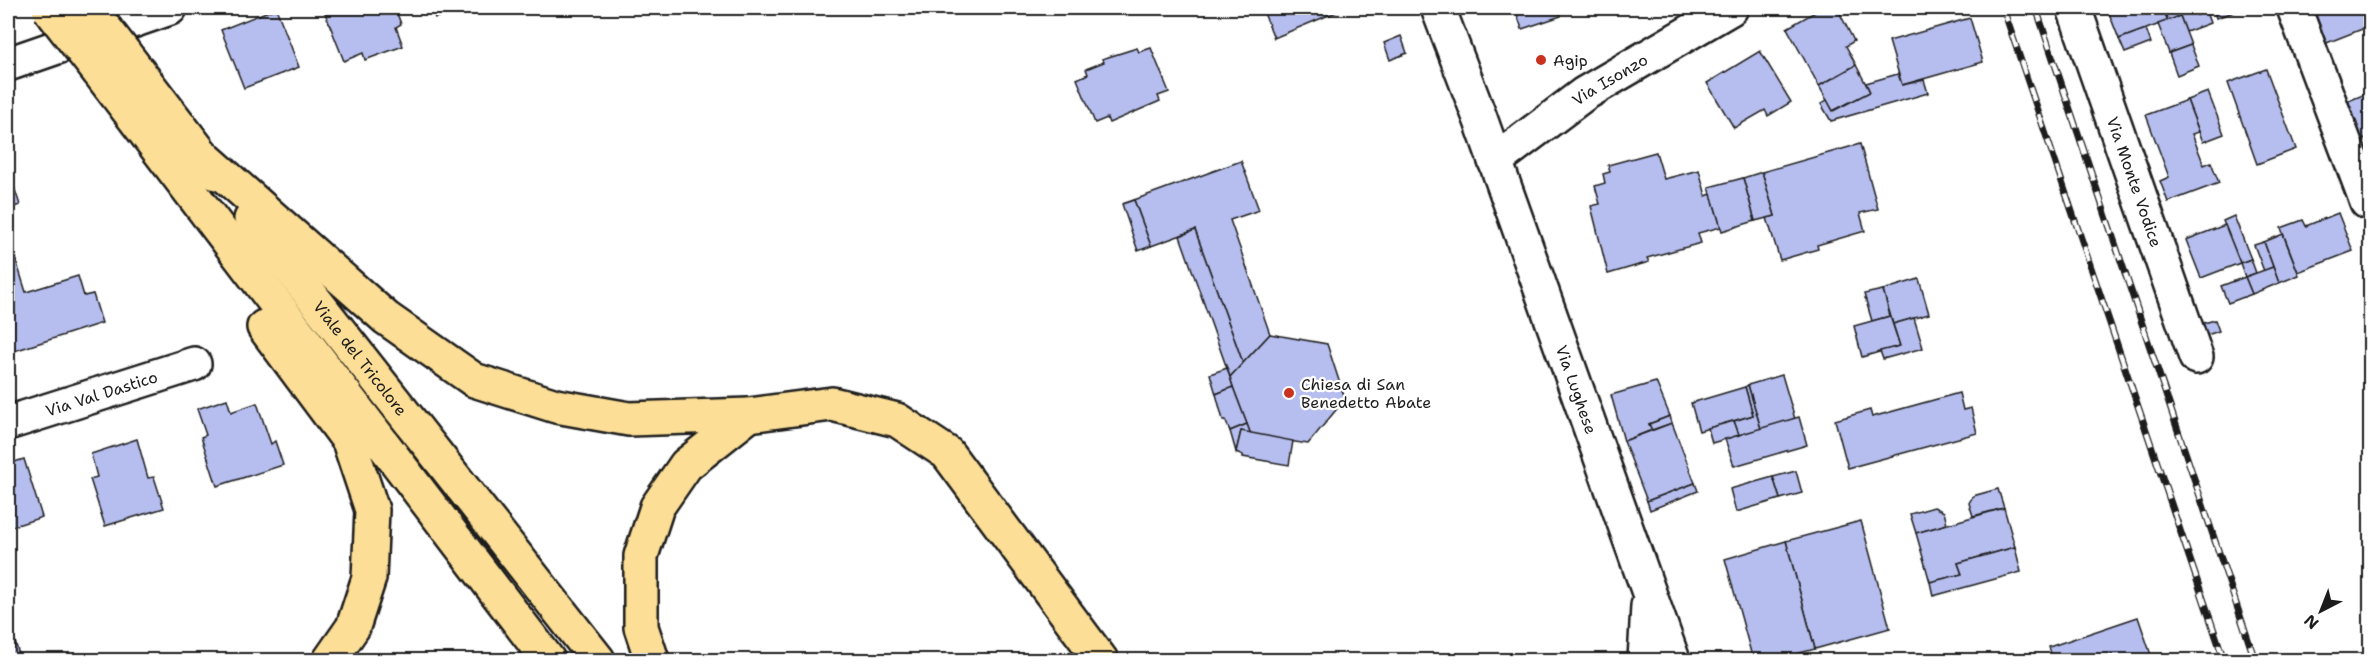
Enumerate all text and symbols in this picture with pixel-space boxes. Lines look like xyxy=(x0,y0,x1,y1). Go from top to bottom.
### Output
street label: Via Isonzo xyxy=(1567,49,1651,110)
place label: Agip xyxy=(1553,50,1588,71)
marker: Agip xyxy=(1534,53,1548,67)
street label: Via Monte Vodice xyxy=(2102,114,2167,250)
street label: Viale del Tricolore xyxy=(309,296,412,420)
street label: Via Lughese xyxy=(1551,342,1602,437)
street label: Via Val Dastico xyxy=(43,366,160,421)
place label: Chiesa di San Benedetto Abate xyxy=(1301,374,1431,413)
marker: Chiesa di San Benedetto Abate xyxy=(1282,386,1296,400)
north arrow xyxy=(2291,581,2351,641)
text: N xyxy=(2300,610,2323,634)

